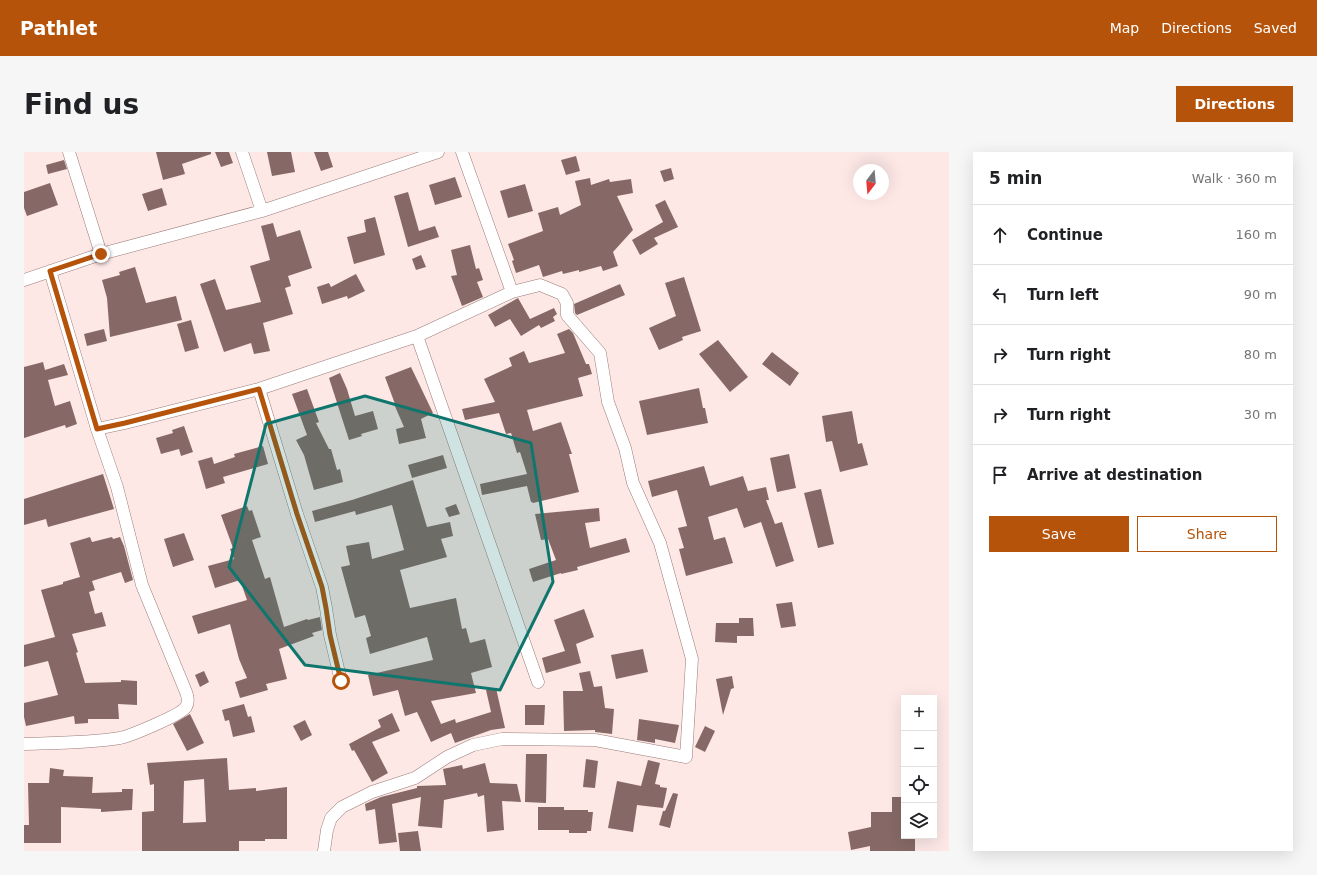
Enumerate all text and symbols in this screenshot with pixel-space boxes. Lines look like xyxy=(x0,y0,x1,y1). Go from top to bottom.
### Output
text: Pathlet xyxy=(20,17,97,39)
text: Map xyxy=(1110,20,1139,36)
text: Directions xyxy=(1161,20,1232,36)
text: Saved xyxy=(1254,20,1297,36)
button: Directions xyxy=(1176,86,1293,122)
text: Find us xyxy=(24,88,139,121)
north arrow xyxy=(853,164,889,200)
text: 5 min xyxy=(989,168,1042,188)
text: Walk · 360 m xyxy=(1192,171,1277,186)
icon: ahead xyxy=(989,224,1011,246)
text: Continue xyxy=(1027,226,1103,244)
text: 160 m xyxy=(1235,227,1277,242)
route end xyxy=(92,245,110,263)
icon: left xyxy=(989,284,1011,306)
text: Turn left xyxy=(1027,286,1099,304)
text: 90 m xyxy=(1244,287,1277,302)
icon: right xyxy=(989,344,1011,366)
text: Turn right xyxy=(1027,346,1111,364)
text: 80 m xyxy=(1244,347,1277,362)
icon: right xyxy=(989,404,1011,426)
text: Turn right xyxy=(1027,406,1111,424)
text: 30 m xyxy=(1244,407,1277,422)
icon: arrive xyxy=(989,464,1011,486)
text: Arrive at destination xyxy=(1027,466,1202,484)
button: Save xyxy=(989,516,1129,552)
button: Share xyxy=(1137,516,1277,552)
route start xyxy=(332,672,350,690)
map controls xyxy=(901,695,937,839)
button: + xyxy=(901,695,937,731)
button: − xyxy=(901,731,937,767)
button: locate xyxy=(901,767,937,803)
button: layers xyxy=(901,803,937,839)

